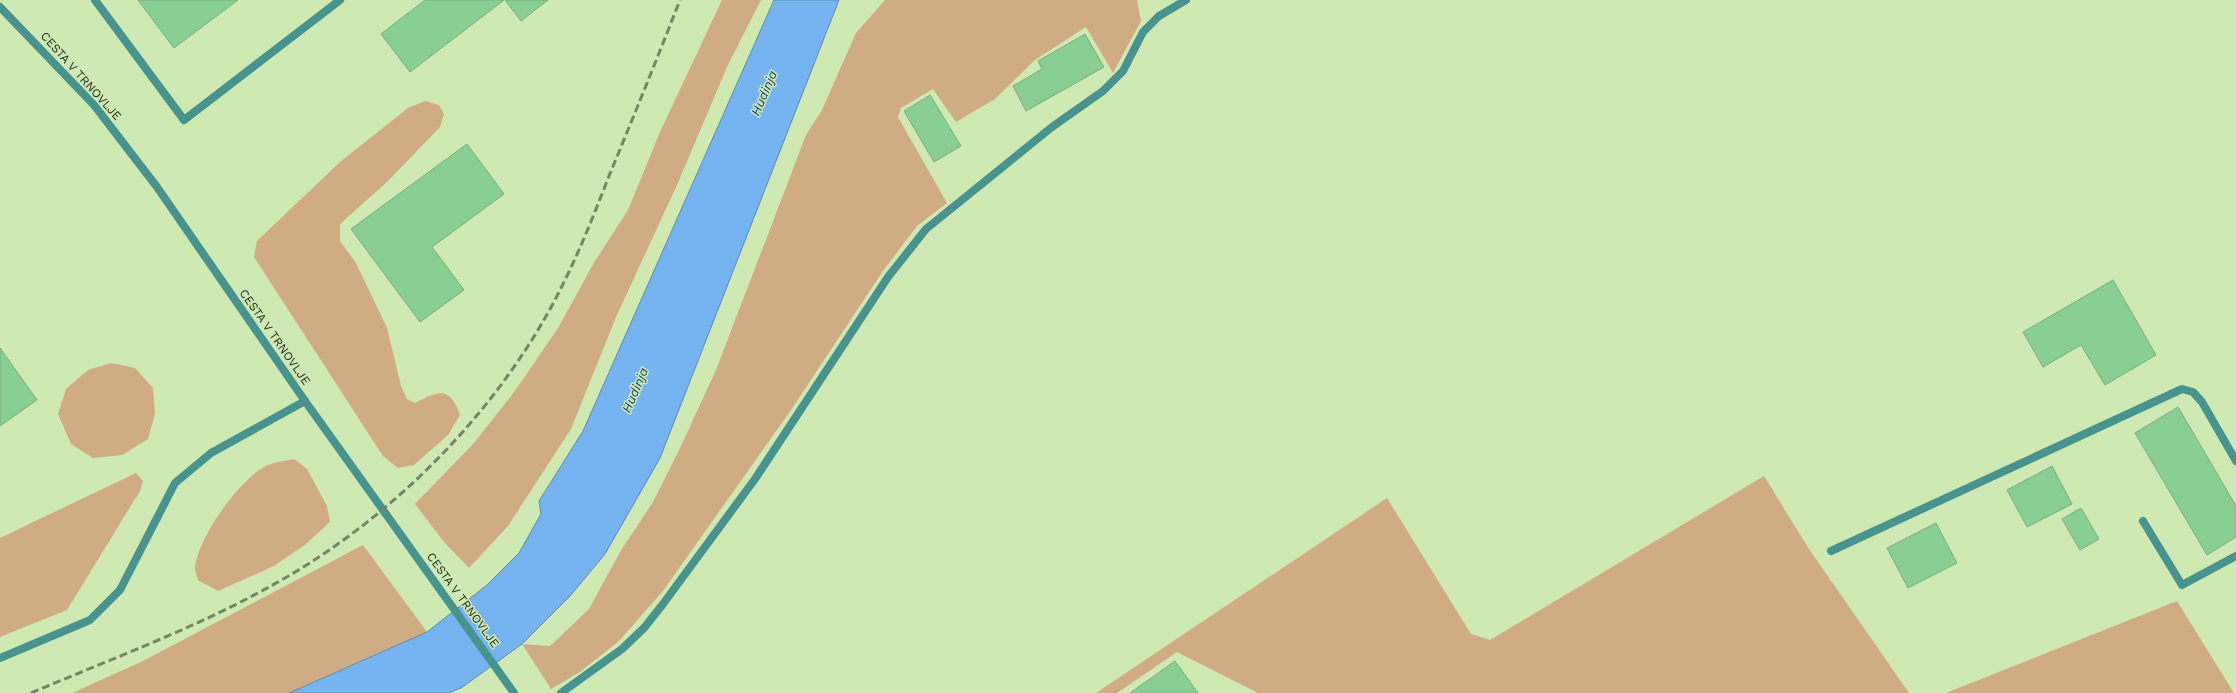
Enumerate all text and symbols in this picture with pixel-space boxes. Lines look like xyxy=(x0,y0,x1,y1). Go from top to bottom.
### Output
street label: CESTA V TRNOVLJE xyxy=(38,29,125,123)
water label: Hudinja xyxy=(748,68,780,118)
street label: CESTA V TRNOVLJE xyxy=(237,286,314,388)
water label: Hudinja xyxy=(619,365,651,415)
street label: CESTA V TRNOVLJE xyxy=(424,550,502,650)

